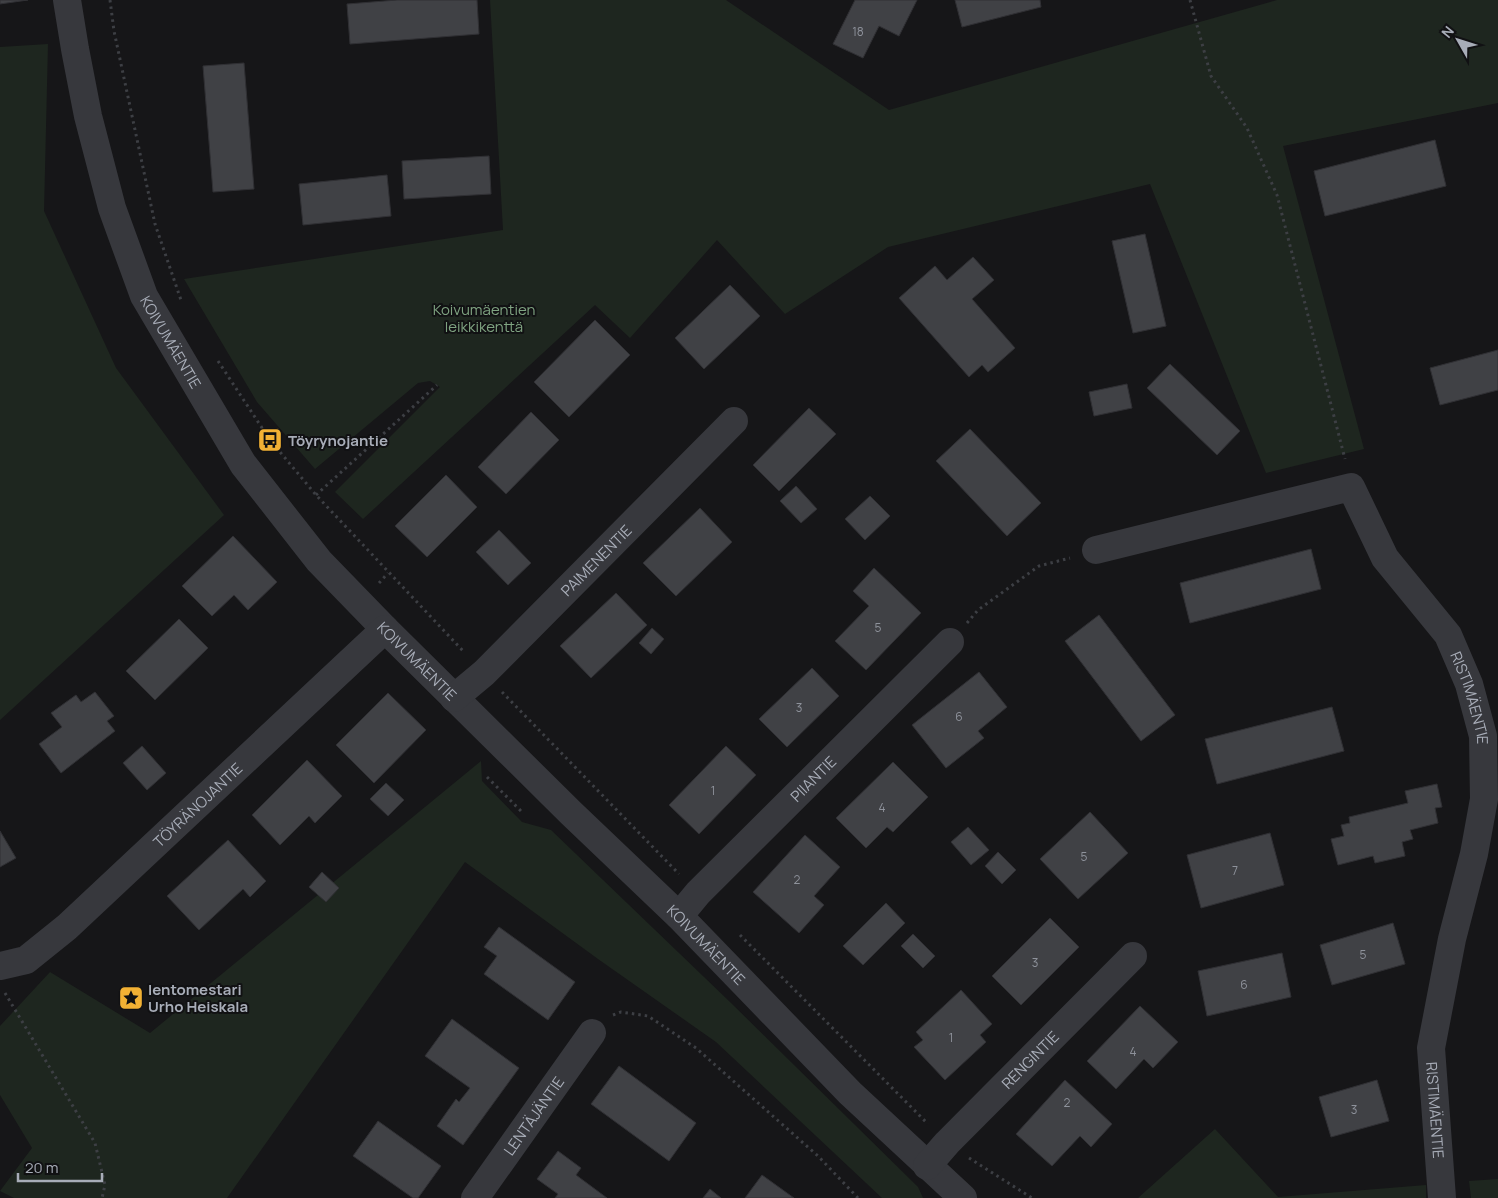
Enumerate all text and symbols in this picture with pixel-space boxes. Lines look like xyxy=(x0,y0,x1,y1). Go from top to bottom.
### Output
north arrow xyxy=(1433,15,1483,65)
text: N xyxy=(1437,22,1458,41)
house number: 18 xyxy=(852,23,864,40)
street label: KOIVUMÄENTIE xyxy=(136,292,207,392)
park label: Koivumäentien leikkikenttä xyxy=(433,299,535,337)
bus stop icon: Töyrynojantie xyxy=(257,427,283,453)
place label: Töyrynojantie xyxy=(288,430,388,451)
street label: PAIMENENTIE xyxy=(556,520,636,600)
street label: KOIVUMÄENTIE xyxy=(373,617,462,705)
house number: 5 xyxy=(875,619,882,636)
street label: RISTIMÄENTIE xyxy=(1446,648,1494,744)
house number: 3 xyxy=(796,699,802,716)
house number: 6 xyxy=(955,708,963,725)
street label: PIIANTIE xyxy=(785,751,840,806)
street label: TÖYRÄNOJANTIE xyxy=(148,758,247,852)
house number: 1 xyxy=(711,782,715,799)
house number: 4 xyxy=(878,799,886,816)
house number: 5 xyxy=(1081,848,1088,865)
house number: 7 xyxy=(1232,862,1238,879)
house number: 2 xyxy=(794,871,801,888)
street label: KOIVUMÄENTIE xyxy=(663,900,750,989)
house number: 5 xyxy=(1360,946,1367,963)
house number: 3 xyxy=(1032,954,1038,971)
house number: 6 xyxy=(1240,976,1248,993)
place label: lentomestari Urho Heiskala xyxy=(148,979,248,1017)
place icon: lentomestari Urho Heiskala xyxy=(118,985,144,1011)
street label: RENGINTIE xyxy=(996,1026,1063,1093)
house number: 1 xyxy=(949,1029,953,1046)
house number: 4 xyxy=(1129,1043,1137,1060)
street label: RISTIMÄENTIE xyxy=(1422,1061,1450,1159)
street label: LENTÄJÄNTIE xyxy=(498,1072,569,1159)
house number: 2 xyxy=(1064,1094,1071,1111)
house number: 3 xyxy=(1351,1101,1357,1118)
scale bar xyxy=(18,1150,101,1182)
text: 20 m xyxy=(25,1157,58,1178)

